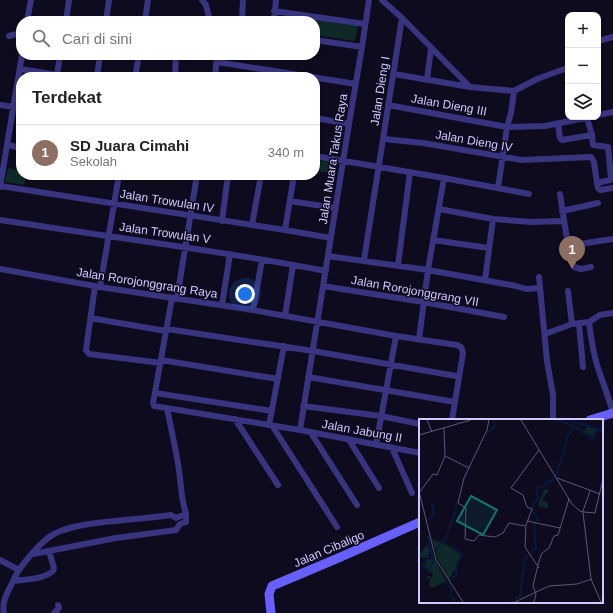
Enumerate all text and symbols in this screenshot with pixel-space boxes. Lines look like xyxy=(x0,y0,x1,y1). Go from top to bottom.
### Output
map controls xyxy=(565,12,601,120)
button: + xyxy=(565,12,601,48)
search box xyxy=(16,16,320,60)
icon: search xyxy=(30,27,52,49)
text: Cari di sini xyxy=(62,30,132,47)
button: − xyxy=(565,48,601,84)
street label: Jalan Dieng I xyxy=(368,55,392,127)
button: layers xyxy=(565,84,601,120)
text: Terdekat xyxy=(32,88,102,107)
street label: Jalan Dieng III xyxy=(410,91,488,119)
street label: Jalan Muara Takus Raya xyxy=(316,92,350,225)
street label: Jalan Dieng IV xyxy=(434,127,514,155)
text: SD Juara Cimahi xyxy=(70,137,189,154)
text: 1 xyxy=(41,145,49,160)
text: 340 m xyxy=(268,145,304,160)
text: Sekolah xyxy=(70,154,117,169)
street label: Jalan Trowulan IV xyxy=(119,187,215,215)
street label: Jalan Trowulan V xyxy=(118,220,212,246)
pin: 1 xyxy=(559,236,585,269)
street label: Jalan Rorojonggrang Raya xyxy=(75,265,219,301)
street label: Jalan Rorojonggrang VII xyxy=(350,273,480,309)
your location xyxy=(235,284,255,304)
street label: Jalan Jabung II xyxy=(321,417,403,445)
inset map xyxy=(419,419,603,603)
street label: Jalan Cibaligo xyxy=(292,528,367,570)

